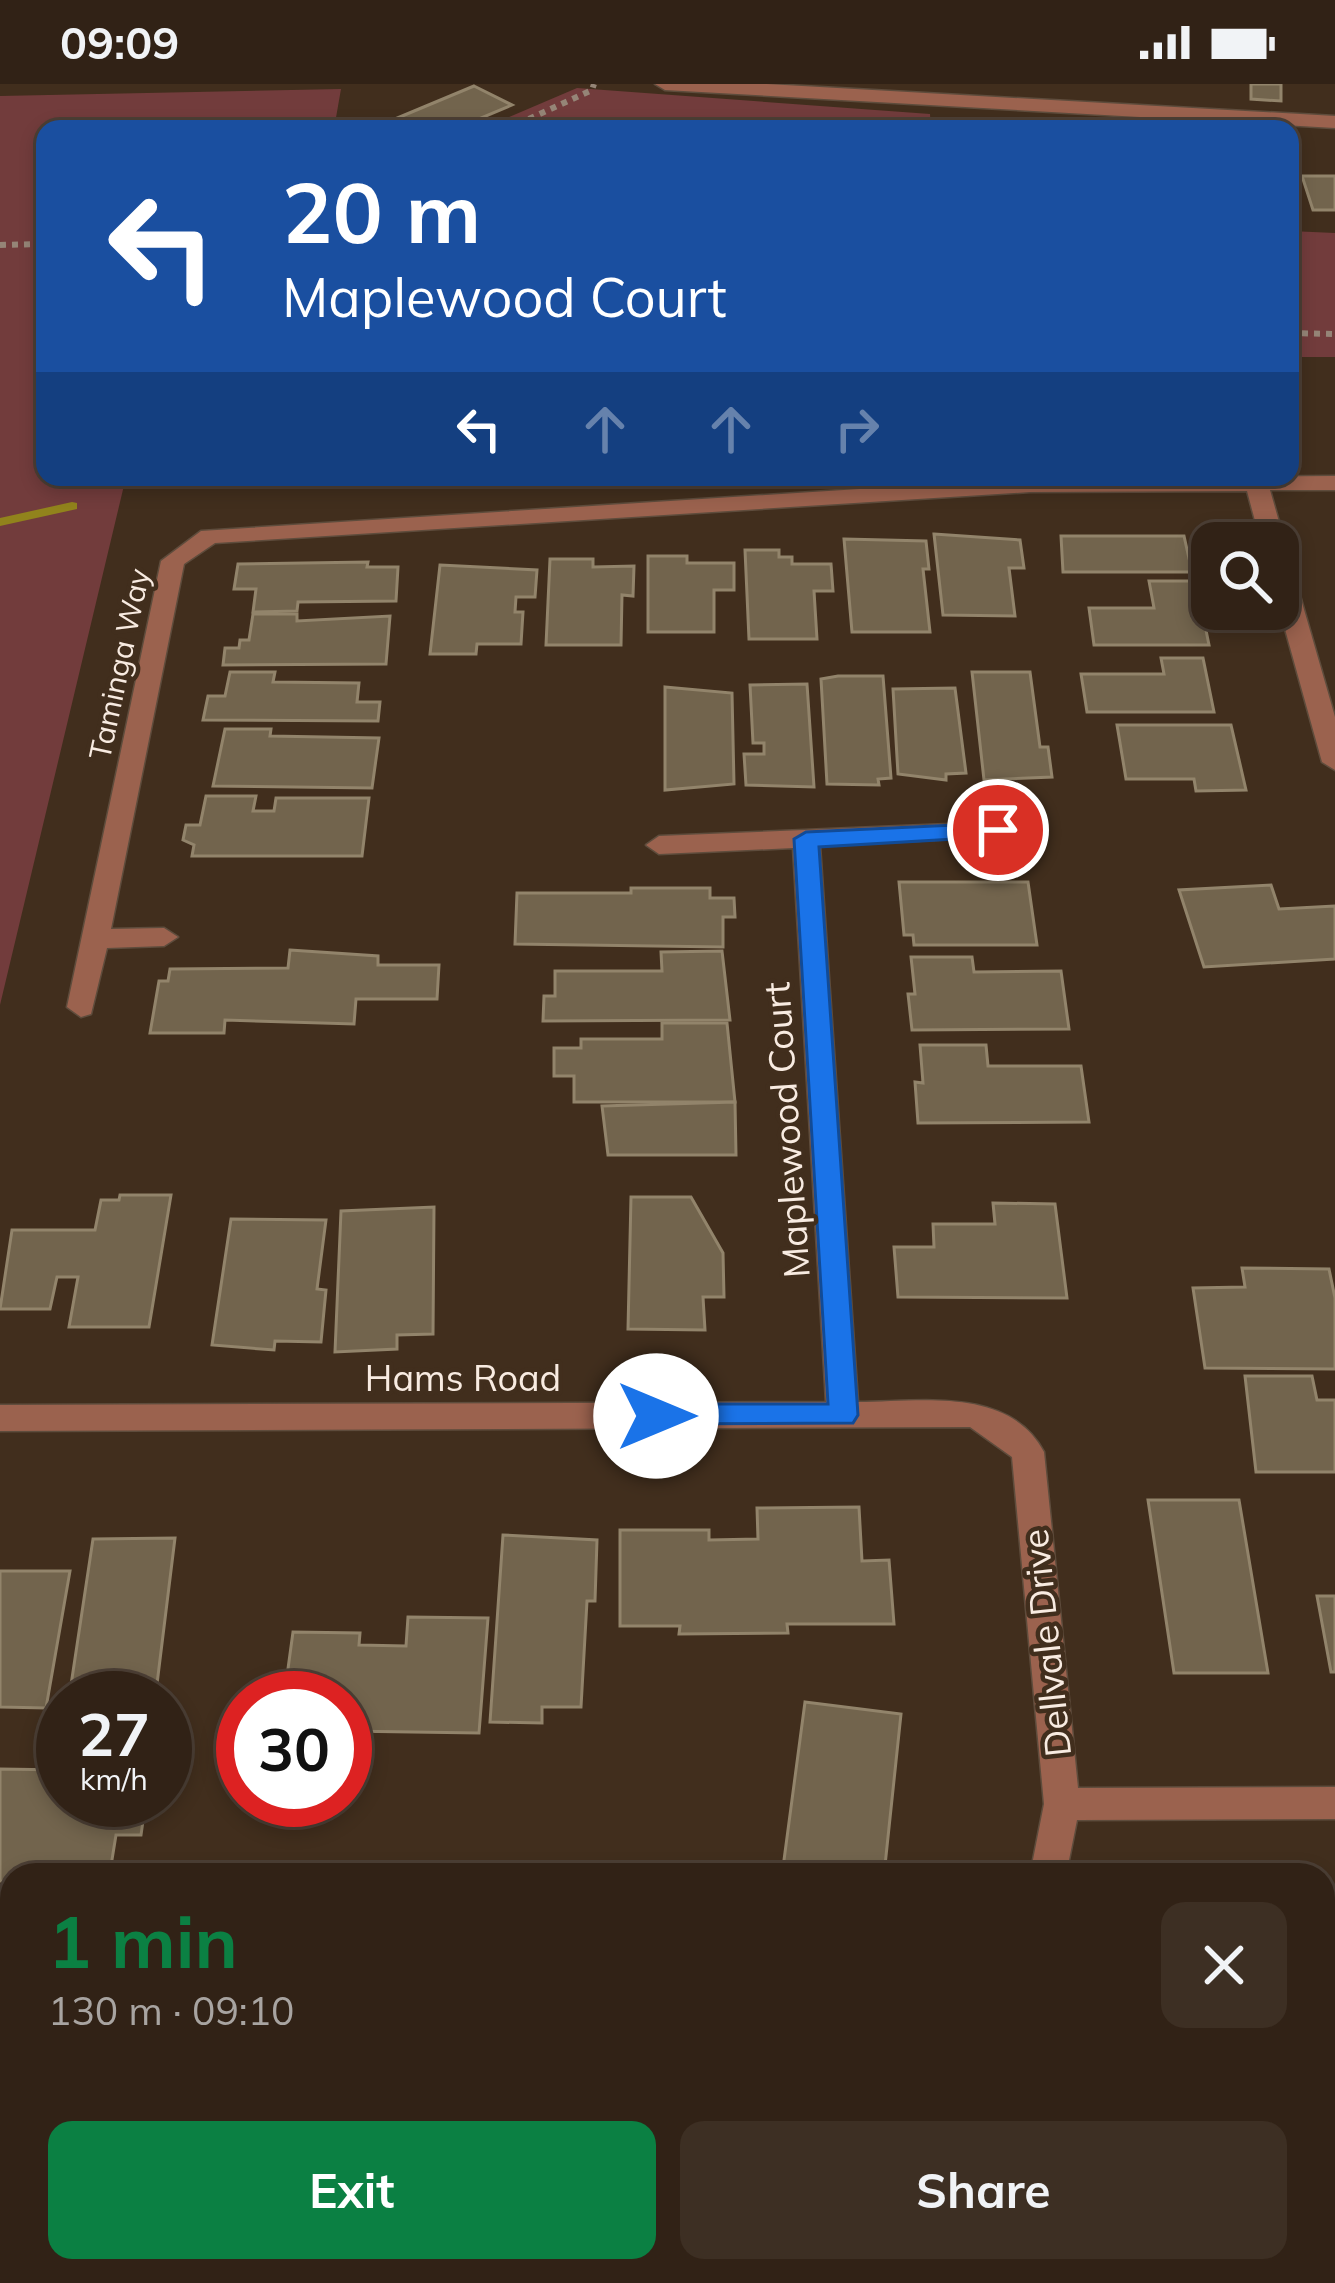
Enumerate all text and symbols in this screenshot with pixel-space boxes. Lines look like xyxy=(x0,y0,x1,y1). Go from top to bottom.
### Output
text: 09:09 xyxy=(60,14,179,70)
text: 20 m xyxy=(282,159,481,264)
icon: left xyxy=(84,168,240,324)
text: Maplewood Court xyxy=(282,263,727,331)
icon: left xyxy=(446,396,512,462)
icon: ahead xyxy=(572,396,638,462)
icon: ahead xyxy=(698,396,764,462)
icon: right xyxy=(824,396,890,462)
map controls xyxy=(1191,522,1299,630)
button: search xyxy=(1191,522,1299,630)
street label: Taminga Way xyxy=(80,565,158,763)
pin xyxy=(947,779,1049,881)
icon: arrive xyxy=(965,797,1031,863)
street label: Maplewood Court xyxy=(753,981,819,1279)
position arrow xyxy=(593,1353,719,1479)
street label: Hams Road xyxy=(365,1355,561,1400)
street label: Dellvale Drive xyxy=(1012,1527,1080,1759)
speed limit sign: 30 xyxy=(216,1671,372,1827)
text: 27 xyxy=(78,1696,150,1771)
text: km/h xyxy=(80,1760,148,1798)
text: 1 min xyxy=(48,1896,238,1986)
button: close xyxy=(1161,1902,1287,2028)
text: 130 m · 09:10 xyxy=(48,1986,294,2035)
button: Exit xyxy=(48,2121,656,2259)
button: Share xyxy=(680,2121,1287,2259)

